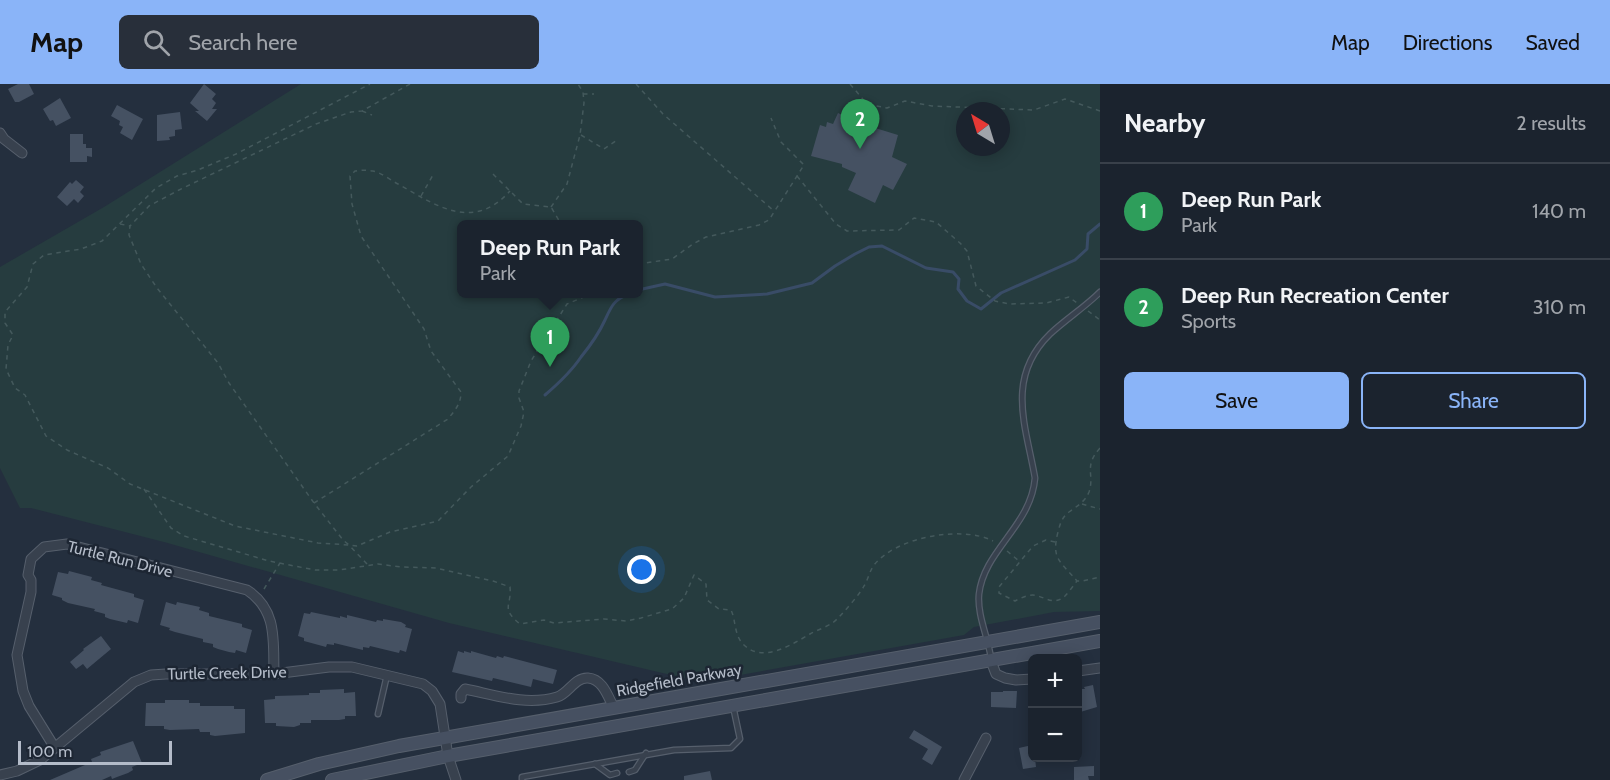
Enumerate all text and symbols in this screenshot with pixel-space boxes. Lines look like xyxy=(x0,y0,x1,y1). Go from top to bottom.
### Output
search box xyxy=(119,15,539,69)
text: Map xyxy=(30,25,83,59)
icon: search xyxy=(140,26,173,59)
text: Search here xyxy=(188,29,297,56)
text: Map xyxy=(1331,30,1370,55)
text: Directions xyxy=(1403,30,1492,55)
text: Saved xyxy=(1525,30,1580,55)
pin: 2 xyxy=(840,100,880,149)
north arrow xyxy=(956,102,1010,156)
text: Nearby xyxy=(1124,107,1205,139)
text: 2 results xyxy=(1516,111,1586,135)
text: Deep Run Park xyxy=(1181,186,1321,213)
text: 1 xyxy=(1140,199,1147,223)
text: 140 m xyxy=(1532,199,1586,223)
text: Park xyxy=(1181,213,1217,237)
popup xyxy=(457,220,643,298)
text: Deep Run Park xyxy=(480,234,620,261)
text: Park xyxy=(480,261,516,285)
text: Deep Run Recreation Center xyxy=(1181,282,1449,309)
text: 2 xyxy=(1138,295,1149,319)
text: 310 m xyxy=(1533,295,1586,319)
text: Sports xyxy=(1181,309,1236,333)
pin: 1 xyxy=(530,318,570,367)
button: Save xyxy=(1124,372,1349,429)
button: Share xyxy=(1361,372,1586,429)
street label: Turtle Run Drive xyxy=(65,537,175,581)
your location xyxy=(627,555,656,584)
map controls xyxy=(1028,654,1082,762)
button: + xyxy=(1028,654,1082,708)
street label: Ridgefield Parkway xyxy=(615,660,743,700)
street label: Turtle Creek Drive xyxy=(167,662,287,684)
button: − xyxy=(1028,708,1082,762)
scale bar xyxy=(18,738,172,766)
text: 100 m xyxy=(27,742,72,761)

